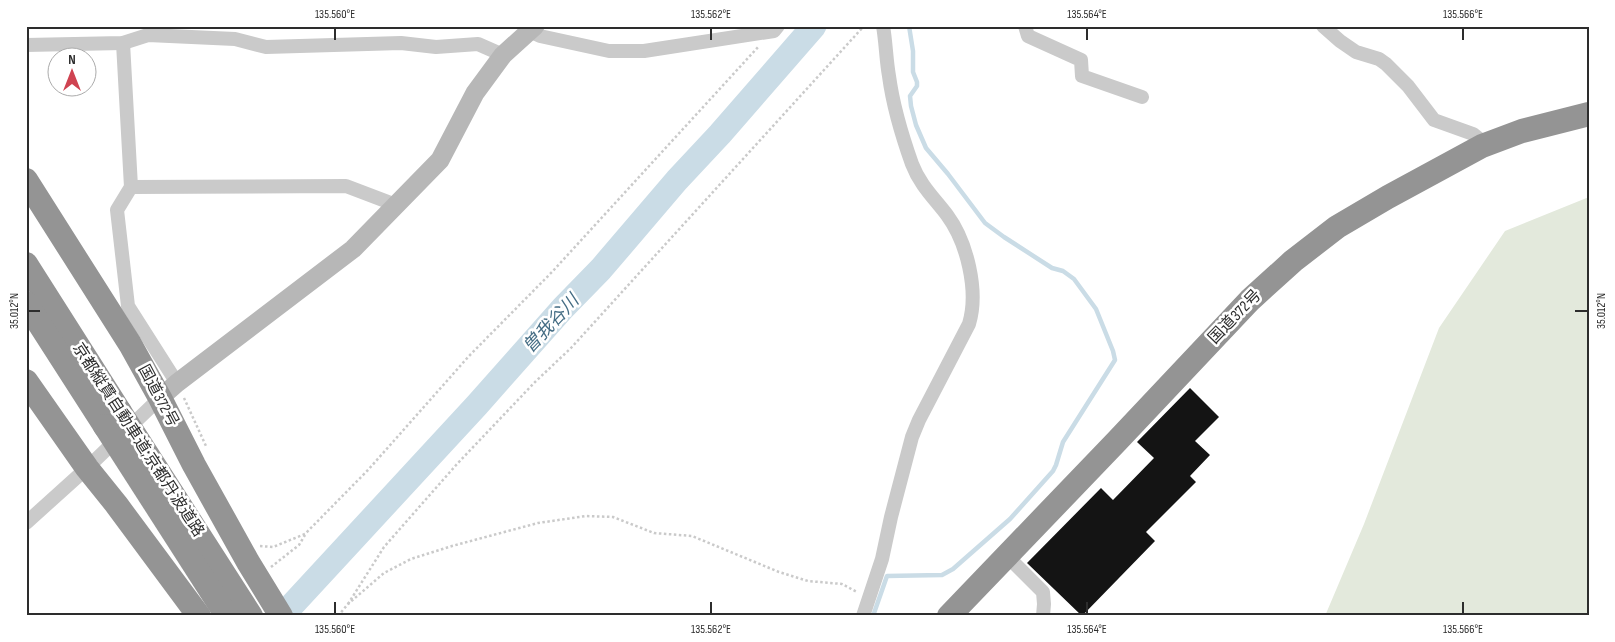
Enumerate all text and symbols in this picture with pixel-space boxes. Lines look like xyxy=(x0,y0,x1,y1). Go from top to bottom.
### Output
text: 135.560°E xyxy=(315,7,355,22)
text: 135.562°E xyxy=(691,7,731,22)
text: 135.564°E xyxy=(1067,7,1107,22)
text: 135.566°E xyxy=(1443,7,1483,22)
north arrow xyxy=(48,48,98,98)
text: N xyxy=(68,51,76,68)
street label: 国道372号 xyxy=(1205,286,1265,348)
water label: 曽我谷川 xyxy=(519,289,585,357)
text: 35.012°N xyxy=(7,293,22,329)
text: 35.012°N xyxy=(1594,293,1609,329)
street label: 京都縦貫自動車道;京都丹波道路 xyxy=(68,340,208,540)
street label: 国道372号 xyxy=(134,362,182,430)
text: 135.560°E xyxy=(315,622,355,637)
text: 135.562°E xyxy=(691,622,731,637)
text: 135.564°E xyxy=(1067,622,1107,637)
text: 135.566°E xyxy=(1443,622,1483,637)

